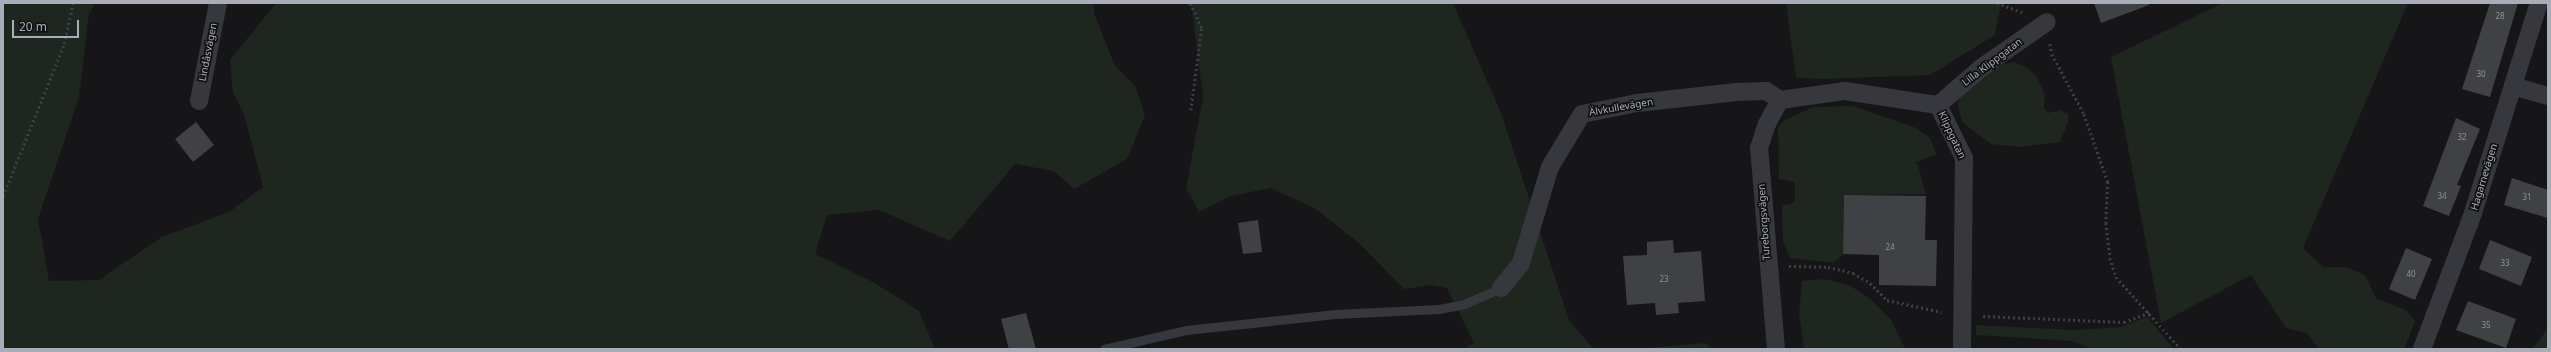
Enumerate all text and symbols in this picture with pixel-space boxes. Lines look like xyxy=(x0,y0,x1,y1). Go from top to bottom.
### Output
house number: 28 xyxy=(2495,11,2505,21)
scale bar xyxy=(14,12,81,38)
text: 20 m xyxy=(19,18,47,35)
street label: Lindåsvägen xyxy=(196,22,220,82)
street label: Lilla Klippgatan xyxy=(1960,36,2024,88)
house number: 30 xyxy=(2476,69,2486,79)
street label: Älvkullevägen xyxy=(1588,95,1654,119)
street label: Klippgatan xyxy=(1936,109,1968,161)
house number: 32 xyxy=(2457,132,2467,142)
street label: Hagarnevägen xyxy=(2468,142,2500,212)
street label: Tureborgsvägen xyxy=(1755,183,1773,261)
house number: 34 xyxy=(2437,191,2447,201)
house number: 31 xyxy=(2522,192,2532,202)
house number: 24 xyxy=(1885,242,1895,252)
house number: 33 xyxy=(2500,258,2510,268)
house number: 40 xyxy=(2406,269,2416,279)
house number: 23 xyxy=(1659,274,1669,284)
house number: 35 xyxy=(2481,320,2491,330)

